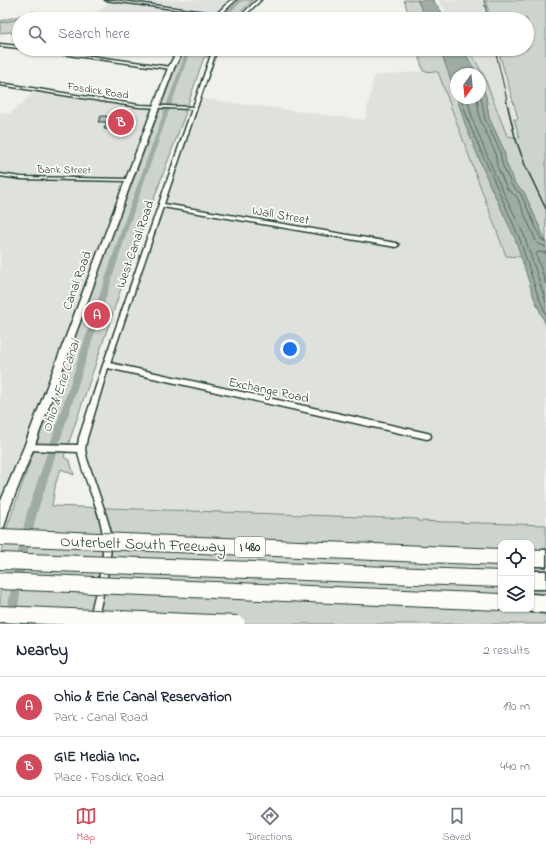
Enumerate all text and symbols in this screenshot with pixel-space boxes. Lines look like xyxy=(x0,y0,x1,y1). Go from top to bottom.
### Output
search box xyxy=(12,12,534,56)
icon: search xyxy=(26,23,48,45)
text: Search here xyxy=(58,23,130,45)
north arrow xyxy=(450,68,486,104)
street label: Fosdick Road xyxy=(65,78,130,104)
pin: B xyxy=(108,107,134,137)
street label: Bank Street xyxy=(36,162,91,178)
street label: West Canal Road xyxy=(112,198,160,291)
street label: Wall Street xyxy=(251,201,311,230)
street label: Canal Road xyxy=(58,248,97,313)
pin: A xyxy=(84,300,110,330)
water label: Ohio & Erie Canal xyxy=(37,336,87,435)
your location xyxy=(280,339,300,359)
street label: Exchange Road xyxy=(226,373,311,409)
street label: Outerbelt South Freeway xyxy=(60,530,226,560)
road number: I 480 xyxy=(235,537,265,557)
map controls xyxy=(498,540,534,612)
button: locate xyxy=(498,540,534,576)
button: layers xyxy=(498,576,534,612)
text: Nearby xyxy=(16,638,68,663)
text: 2 results xyxy=(483,641,530,660)
text: Ohio & Erie Canal Reservation xyxy=(54,686,232,708)
text: A xyxy=(25,697,33,716)
text: 190 m xyxy=(503,697,530,716)
text: Park · Canal Road xyxy=(54,708,148,727)
text: GIE Media Inc. xyxy=(54,746,139,768)
text: B xyxy=(25,757,33,776)
text: 440 m xyxy=(500,757,530,776)
text: Place · Fosdick Road xyxy=(54,768,164,787)
tab: Map xyxy=(75,805,97,845)
tab: Directions xyxy=(247,805,292,845)
tab: Saved xyxy=(442,805,471,845)

